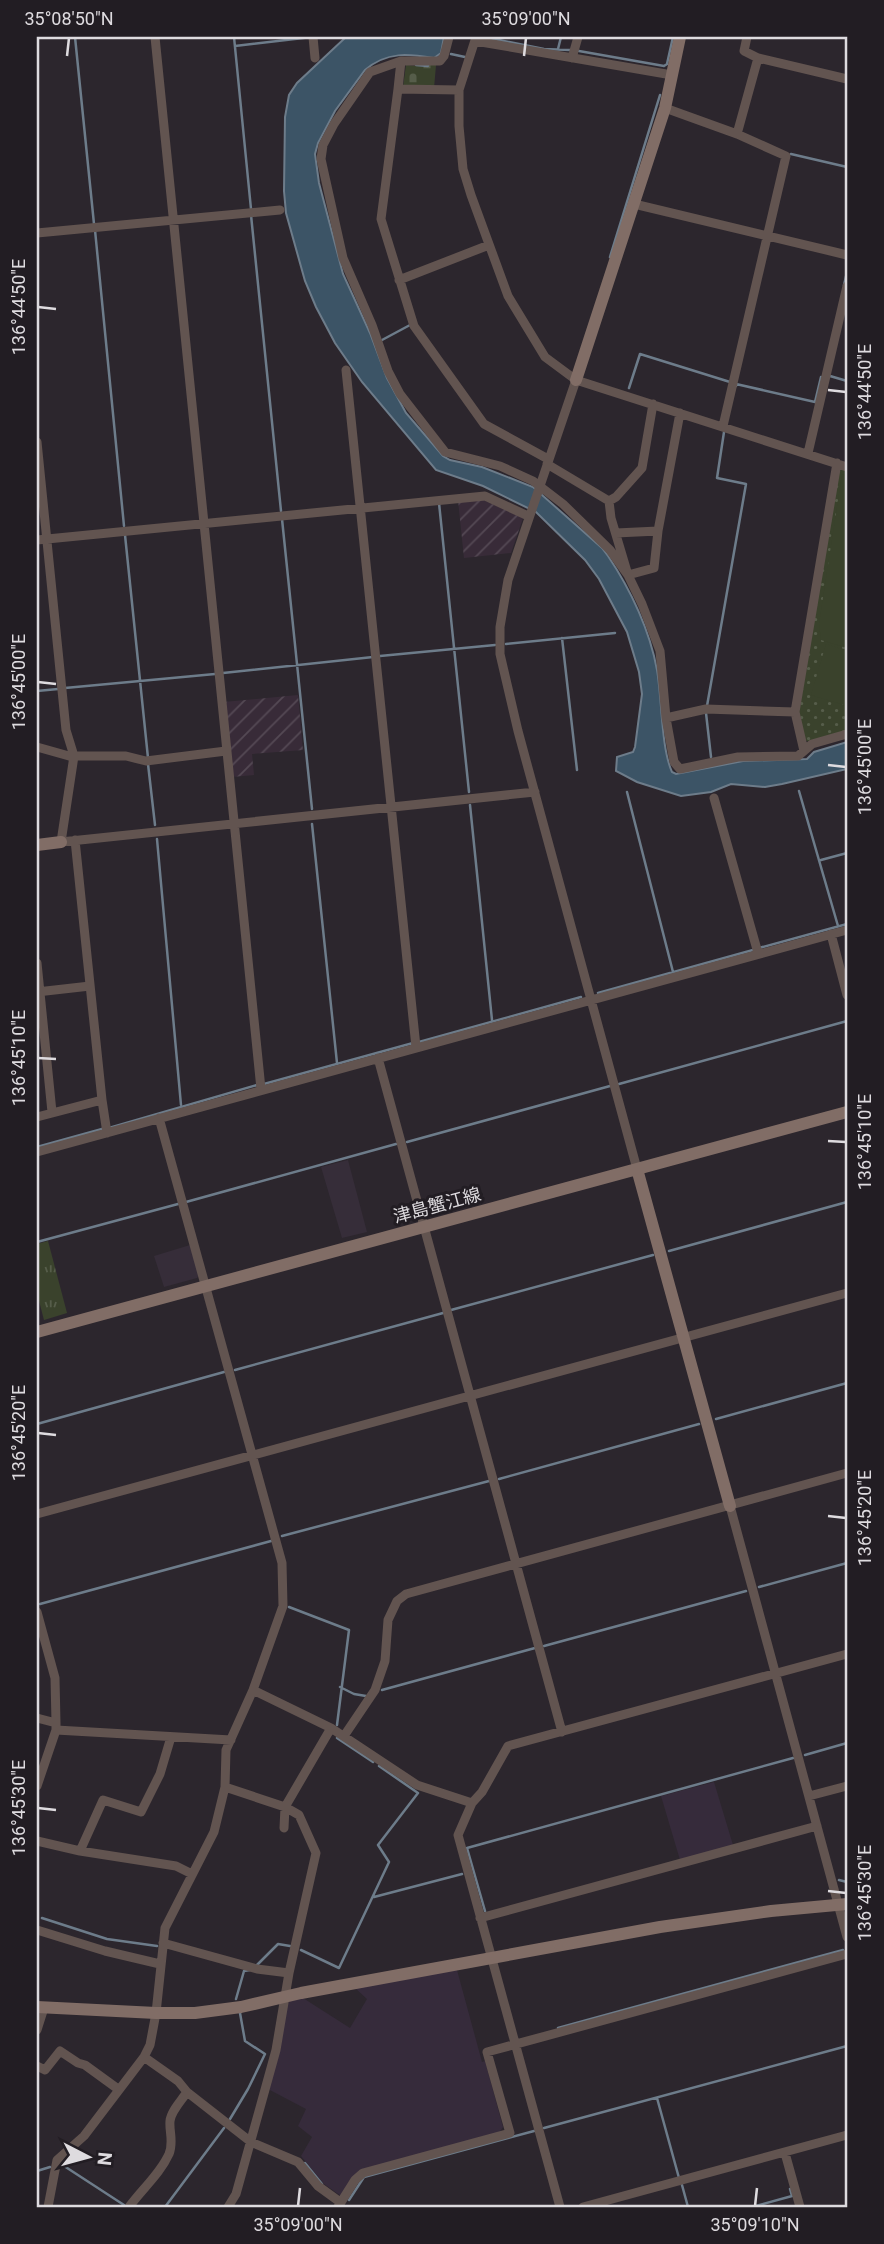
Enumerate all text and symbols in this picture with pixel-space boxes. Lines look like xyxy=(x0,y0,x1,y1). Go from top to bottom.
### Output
text: 35°08'50"N xyxy=(24,8,114,29)
text: 35°09'00"N xyxy=(481,8,571,29)
text: 136°44'50"E xyxy=(8,259,29,355)
text: 136°44'50"E xyxy=(854,344,875,440)
text: 136°45'00"E xyxy=(8,634,29,730)
text: 136°45'00"E xyxy=(854,719,875,815)
text: 136°45'10"E xyxy=(8,1010,29,1106)
text: 136°45'10"E xyxy=(854,1094,875,1190)
street label: 津島蟹江線 xyxy=(391,1183,483,1227)
text: 136°45'20"E xyxy=(8,1385,29,1481)
text: 136°45'20"E xyxy=(854,1470,875,1566)
text: 136°45'30"E xyxy=(8,1760,29,1856)
text: 136°45'30"E xyxy=(854,1845,875,1941)
north arrow xyxy=(52,2122,122,2192)
text: N xyxy=(92,2151,117,2167)
text: 35°09'00"N xyxy=(253,2214,343,2235)
text: 35°09'10"N xyxy=(710,2214,800,2235)

